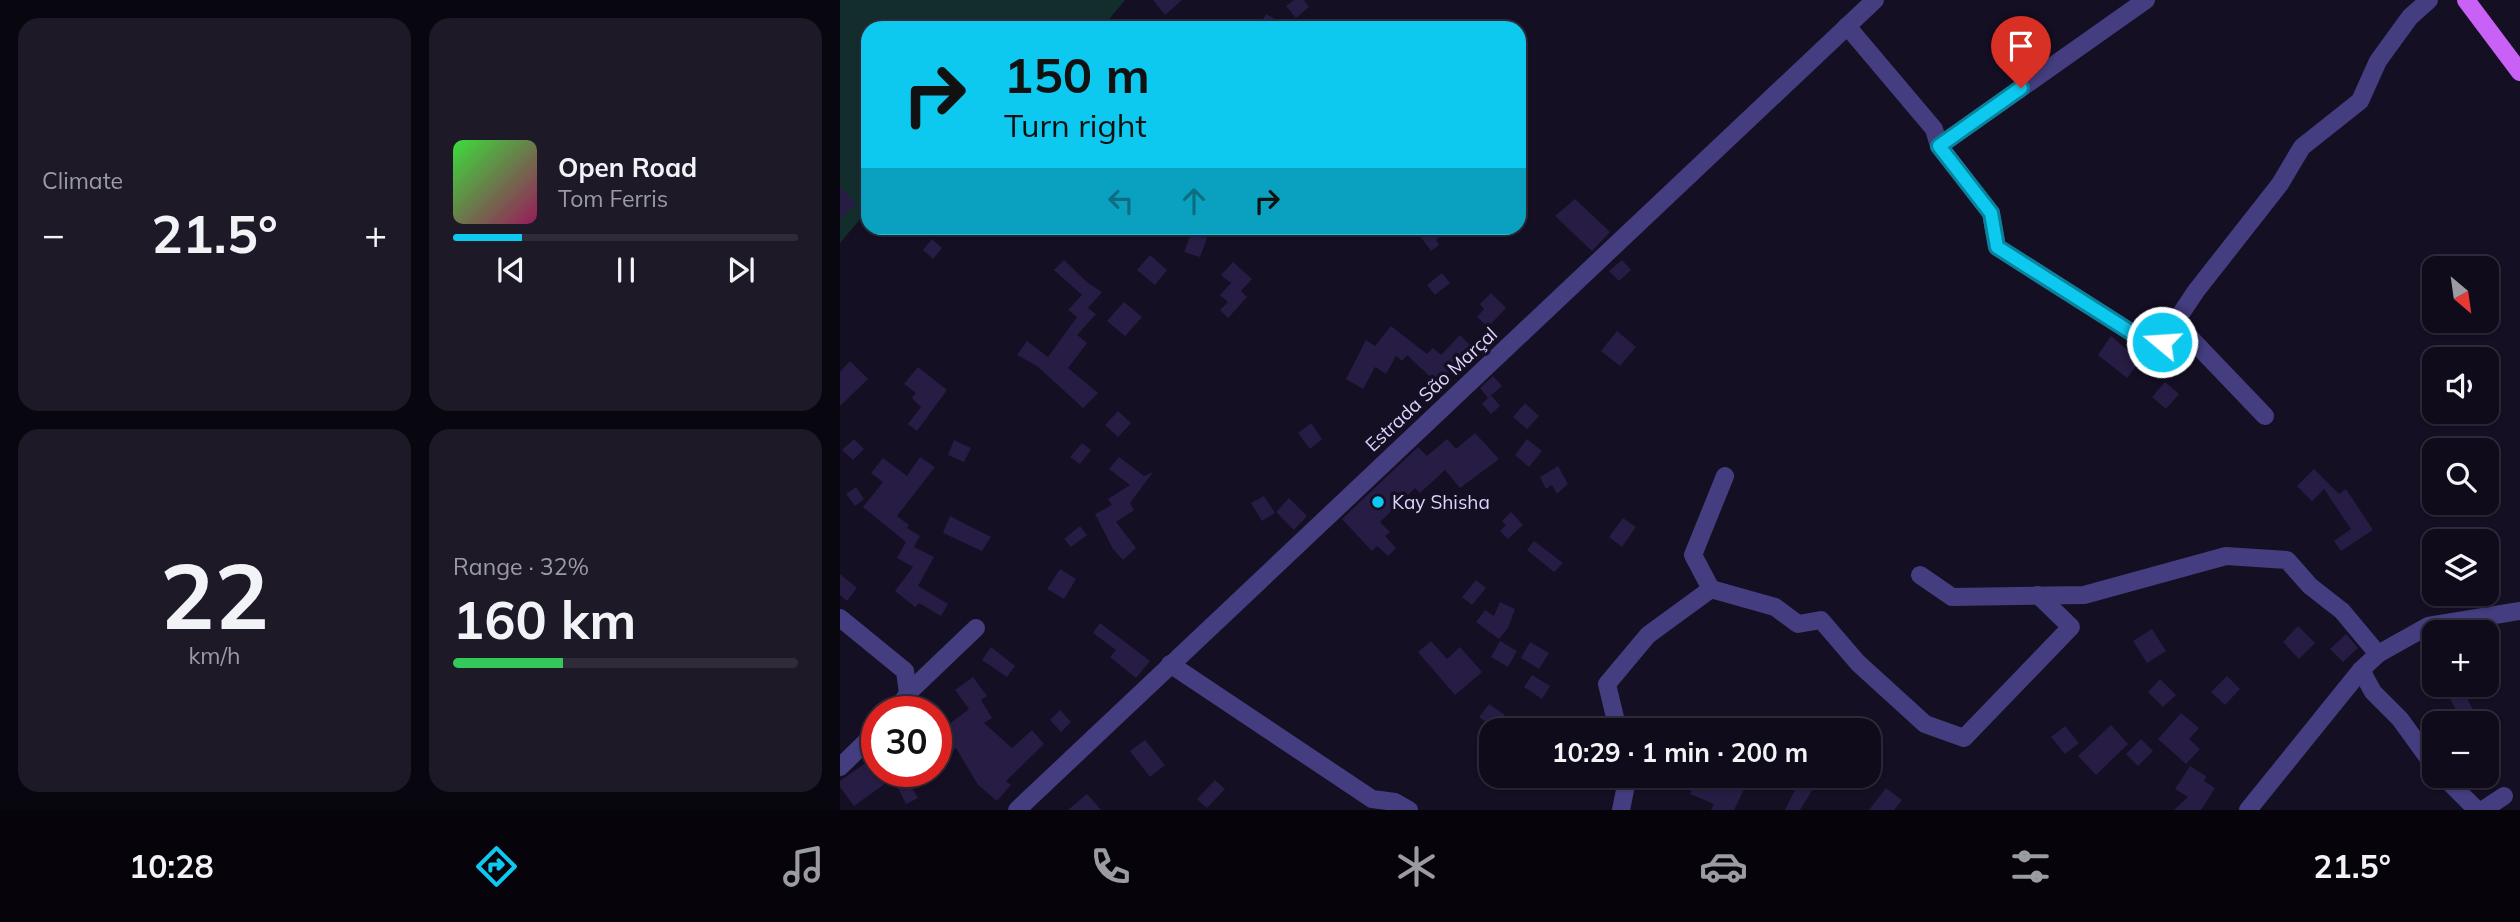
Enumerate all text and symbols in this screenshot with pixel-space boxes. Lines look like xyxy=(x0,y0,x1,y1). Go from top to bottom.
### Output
pin xyxy=(1991,16,2051,88)
icon: arrive xyxy=(2002,27,2040,65)
text: 150 m xyxy=(1004,44,1150,105)
icon: right xyxy=(889,49,980,140)
text: Turn right xyxy=(1004,105,1147,145)
text: Open Road xyxy=(558,151,697,184)
text: Climate xyxy=(42,166,123,195)
icon: left xyxy=(1102,182,1140,220)
icon: ahead xyxy=(1175,182,1213,220)
icon: right xyxy=(1248,182,1286,220)
text: Tom Ferris xyxy=(558,184,668,213)
text: 21.5° xyxy=(151,201,278,266)
text: − xyxy=(42,210,65,258)
text: + xyxy=(364,210,387,258)
icon: previous xyxy=(492,251,530,289)
icon: pause xyxy=(607,251,645,289)
icon: next xyxy=(722,251,760,289)
north arrow xyxy=(2422,256,2499,332)
map controls xyxy=(2422,256,2499,788)
position arrow xyxy=(2125,305,2199,379)
street label: Estrada São Marçal xyxy=(1360,322,1502,456)
button: sound xyxy=(2422,347,2499,424)
button: search xyxy=(2422,438,2499,515)
place label: Kay Shisha xyxy=(1392,490,1490,514)
marker: Kay Shisha xyxy=(1370,494,1386,510)
button: layers xyxy=(2422,529,2499,606)
text: 22 xyxy=(160,538,269,652)
text: Range · 32% xyxy=(453,552,589,581)
text: 160 km xyxy=(453,587,636,652)
button: + xyxy=(2422,620,2499,697)
text: km/h xyxy=(188,641,241,670)
speed limit sign: 30 xyxy=(861,696,952,787)
button: − xyxy=(2422,711,2499,788)
text: 10:29 · 1 min · 200 m xyxy=(1552,736,1808,769)
icon: directions xyxy=(472,842,521,891)
icon: music xyxy=(779,842,828,891)
icon: phone xyxy=(1086,842,1135,891)
icon: climate xyxy=(1392,842,1441,891)
icon: car xyxy=(1699,842,1748,891)
icon: filters xyxy=(2006,842,2055,891)
text: 10:28 xyxy=(129,846,214,886)
text: 21.5° xyxy=(2313,846,2391,886)

